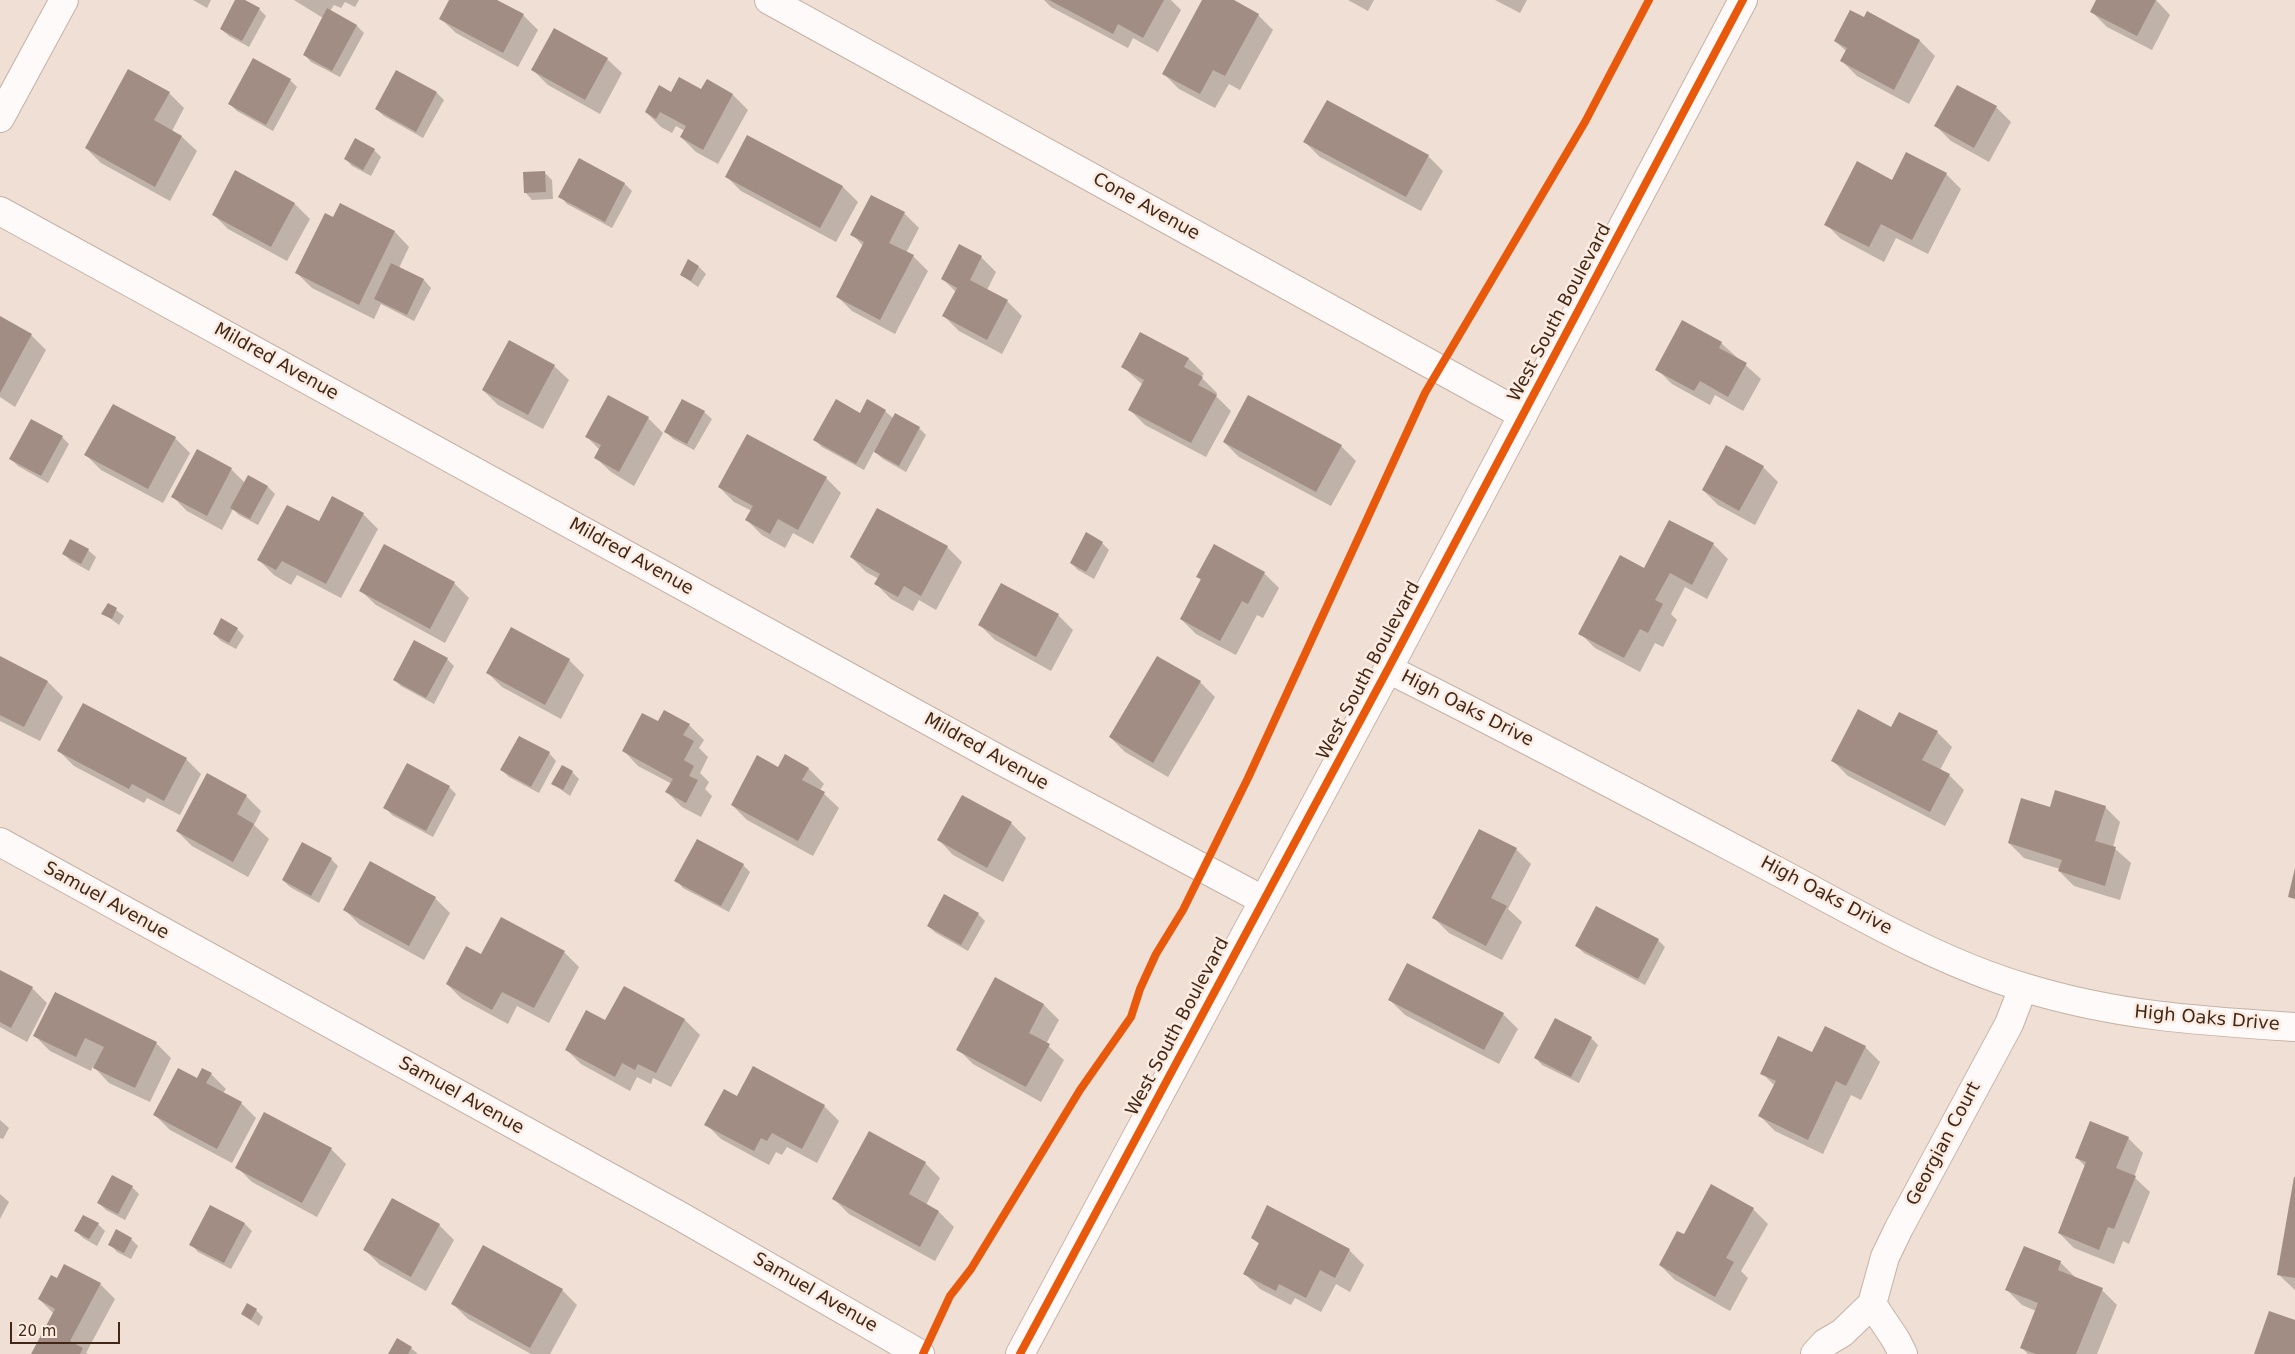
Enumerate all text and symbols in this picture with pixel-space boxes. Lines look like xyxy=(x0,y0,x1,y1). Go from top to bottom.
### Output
street label: Cone Avenue xyxy=(1089,169,1203,245)
street label: West South Boulevard xyxy=(1504,220,1616,406)
street label: Mildred Avenue xyxy=(210,319,342,405)
street label: Mildred Avenue xyxy=(565,514,697,600)
street label: West South Boulevard xyxy=(1313,578,1425,764)
street label: High Oaks Drive xyxy=(1397,666,1537,752)
street label: Mildred Avenue xyxy=(920,709,1052,795)
street label: High Oaks Drive xyxy=(1757,852,1895,940)
street label: Samuel Avenue xyxy=(40,858,172,944)
street label: West South Boulevard xyxy=(1122,934,1234,1120)
street label: High Oaks Drive xyxy=(2133,1002,2281,1036)
street label: Samuel Avenue xyxy=(395,1053,527,1139)
street label: Georgian Court xyxy=(1902,1078,1986,1210)
street label: Samuel Avenue xyxy=(749,1249,881,1337)
scale bar xyxy=(12,1312,122,1344)
text: 20 m xyxy=(18,1322,56,1340)

